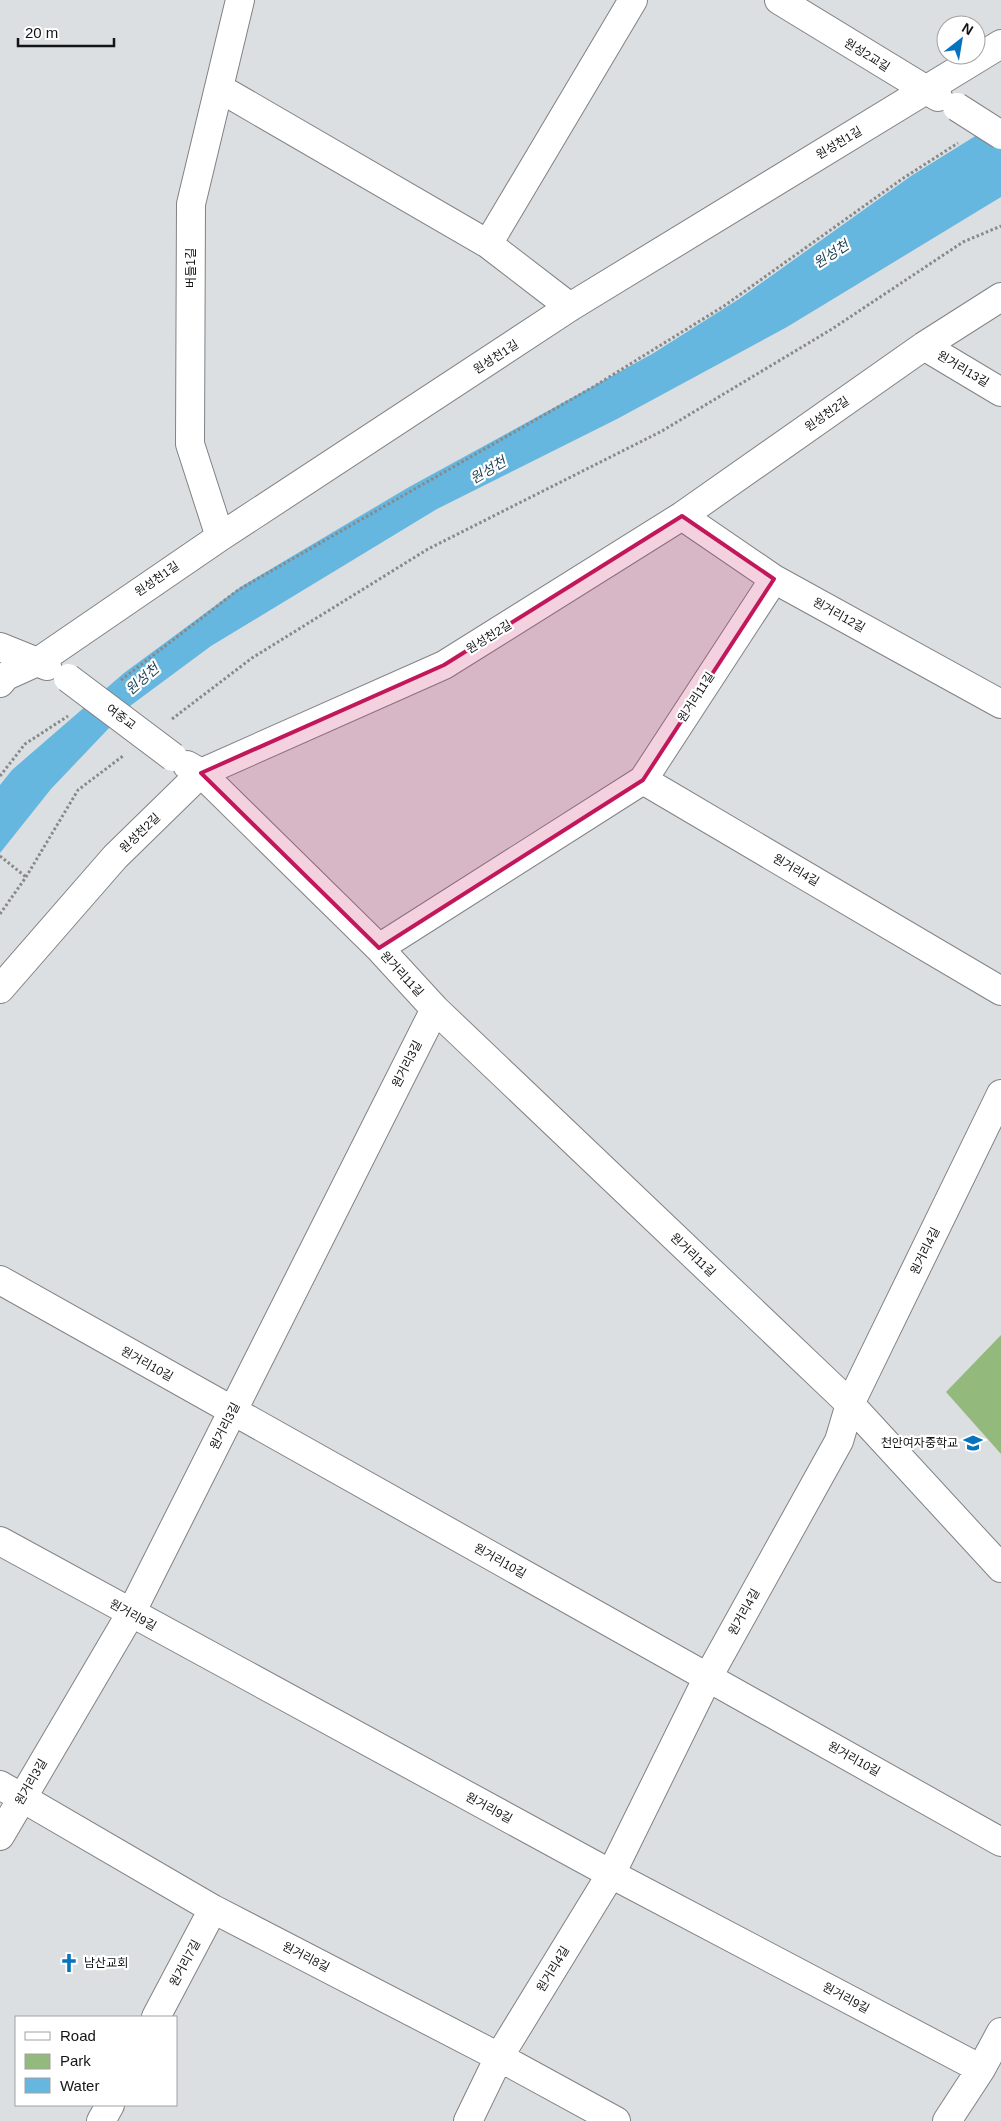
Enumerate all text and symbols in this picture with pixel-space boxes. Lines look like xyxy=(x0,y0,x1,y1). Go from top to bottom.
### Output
scale bar xyxy=(18,15,114,47)
north arrow xyxy=(936,15,986,65)
text: N xyxy=(959,19,976,38)
text: 20 m xyxy=(25,24,58,41)
street label: 원성2교길 xyxy=(842,36,892,74)
street label: 원성천1길 xyxy=(814,124,864,162)
water label: 원성천 xyxy=(810,236,852,271)
street label: 버들1길 xyxy=(184,248,198,288)
street label: 원성천1길 xyxy=(471,337,521,377)
street label: 원거리13길 xyxy=(935,348,991,390)
street label: 원성천2길 xyxy=(802,394,852,434)
water label: 원성천 xyxy=(467,453,510,487)
street label: 원성천1길 xyxy=(132,559,182,599)
street label: 원거리12길 xyxy=(810,595,868,635)
street label: 원성천2길 xyxy=(464,618,514,656)
water label: 원성천 xyxy=(122,660,163,698)
street label: 원거리11길 xyxy=(675,669,717,725)
street label: 여중교 xyxy=(104,701,138,733)
street label: 원성천2길 xyxy=(117,810,163,856)
street label: 원거리4길 xyxy=(770,851,822,889)
street label: 원거리11길 xyxy=(378,949,426,999)
street label: 원거리3길 xyxy=(389,1038,425,1090)
street label: 원거리4길 xyxy=(908,1225,942,1277)
street label: 원거리11길 xyxy=(668,1230,718,1280)
street label: 원거리10길 xyxy=(118,1344,176,1384)
street label: 원거리3길 xyxy=(207,1400,243,1452)
school or university icon: 천안여자중학교 xyxy=(962,1432,984,1454)
place label: 천안여자중학교 xyxy=(881,1436,958,1450)
street label: 원거리10길 xyxy=(471,1541,529,1581)
street label: 원거리4길 xyxy=(726,1586,762,1638)
street label: 원거리9길 xyxy=(107,1597,159,1633)
street label: 원거리10길 xyxy=(825,1739,883,1779)
street label: 원거리3길 xyxy=(12,1756,50,1808)
street label: 원거리9길 xyxy=(463,1790,515,1826)
street label: 원거리7길 xyxy=(167,1937,203,1989)
street label: 원거리8길 xyxy=(280,1939,332,1975)
street label: 원거리4길 xyxy=(534,1944,572,1994)
church icon: 남산교회 xyxy=(58,1952,80,1974)
place label: 남산교회 xyxy=(84,1956,128,1970)
street label: 원거리9길 xyxy=(820,1980,872,2016)
legend xyxy=(15,2016,178,2106)
text: Road xyxy=(60,2027,96,2044)
text: Park xyxy=(60,2052,91,2069)
text: Water xyxy=(60,2077,99,2094)

